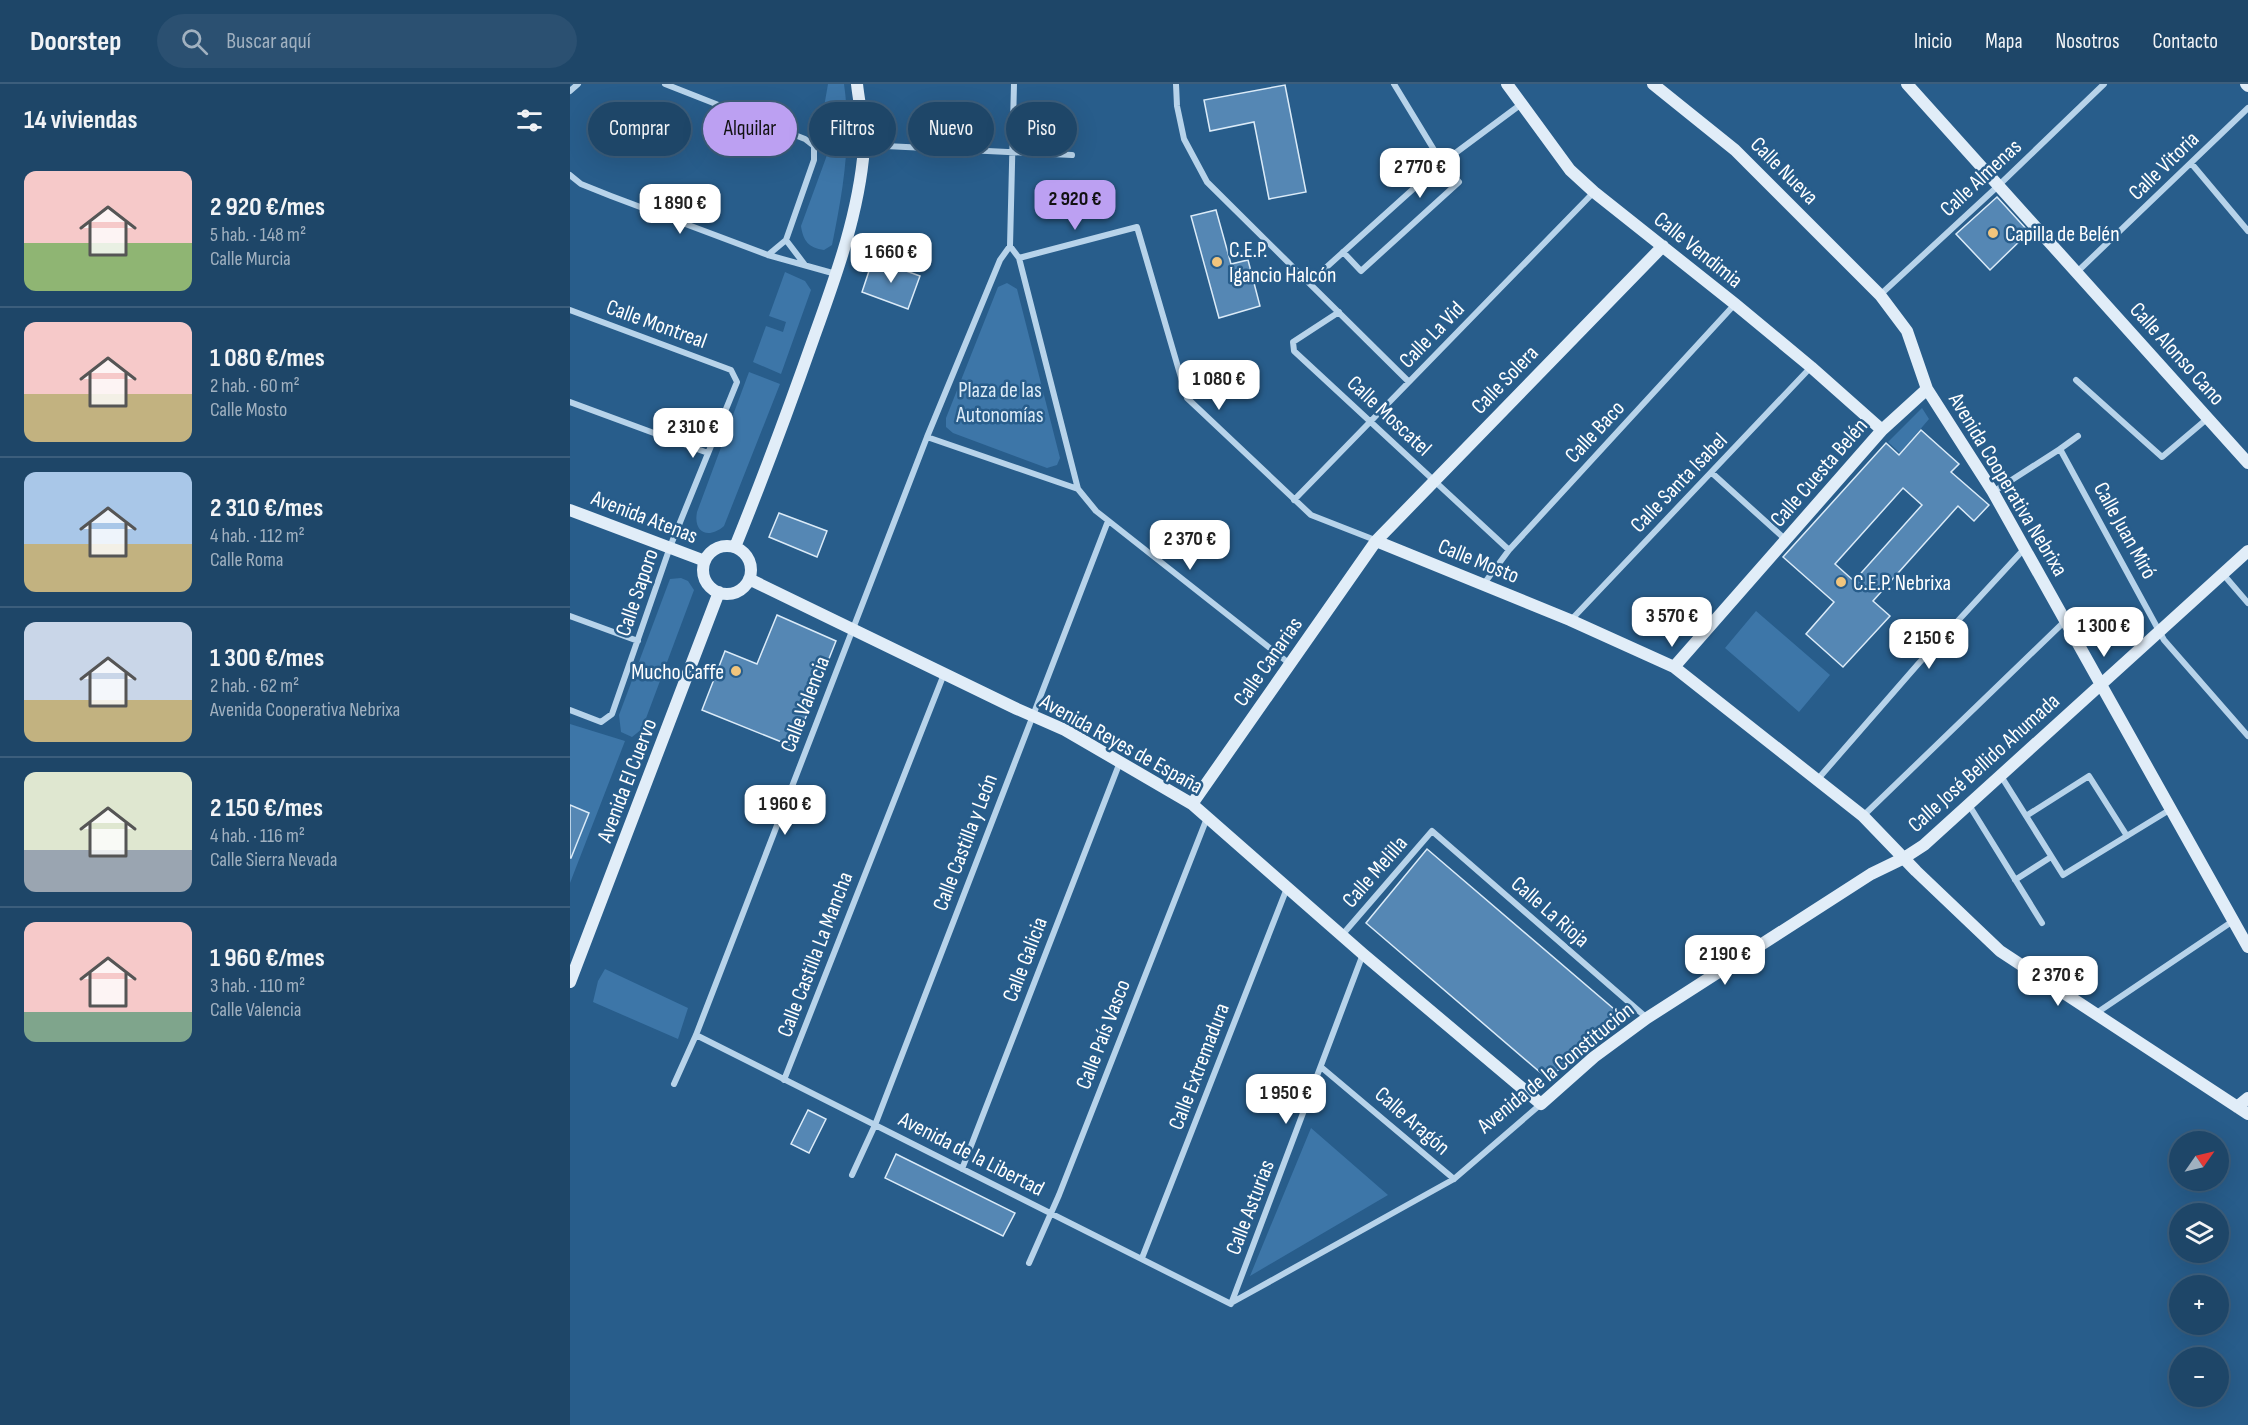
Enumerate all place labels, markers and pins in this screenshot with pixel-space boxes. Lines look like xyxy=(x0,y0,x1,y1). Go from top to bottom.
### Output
pin: 2 770 € xyxy=(1365,148,1475,199)
pin: 2 920 € xyxy=(1020,180,1130,231)
pin: 1 890 € xyxy=(625,184,735,235)
place label: Capilla de Belén xyxy=(2005,221,2120,248)
marker: Capilla de Belén xyxy=(1986,226,2000,240)
pin: 1 660 € xyxy=(836,233,946,284)
place label: C.E.P. Igancio Halcón xyxy=(1229,237,1336,289)
marker: C.E.P. Igancio Halcón xyxy=(1210,255,1224,269)
pin: 1 080 € xyxy=(1164,360,1274,411)
pin: 2 310 € xyxy=(638,408,748,459)
pin: 2 370 € xyxy=(1135,520,1245,571)
place label: C.E.P. Nebrixa xyxy=(1853,570,1951,597)
marker: C.E.P. Nebrixa xyxy=(1834,575,1848,589)
pin: 3 570 € xyxy=(1617,597,1727,648)
pin: 1 300 € xyxy=(2049,607,2159,658)
pin: 2 150 € xyxy=(1874,619,1984,670)
place label: Mucho Caffe xyxy=(631,659,724,686)
marker: Mucho Caffe xyxy=(729,664,743,678)
pin: 1 960 € xyxy=(730,785,840,836)
pin: 2 190 € xyxy=(1670,935,1780,986)
pin: 2 370 € xyxy=(2003,956,2113,1007)
pin: 1 950 € xyxy=(1231,1074,1341,1125)

